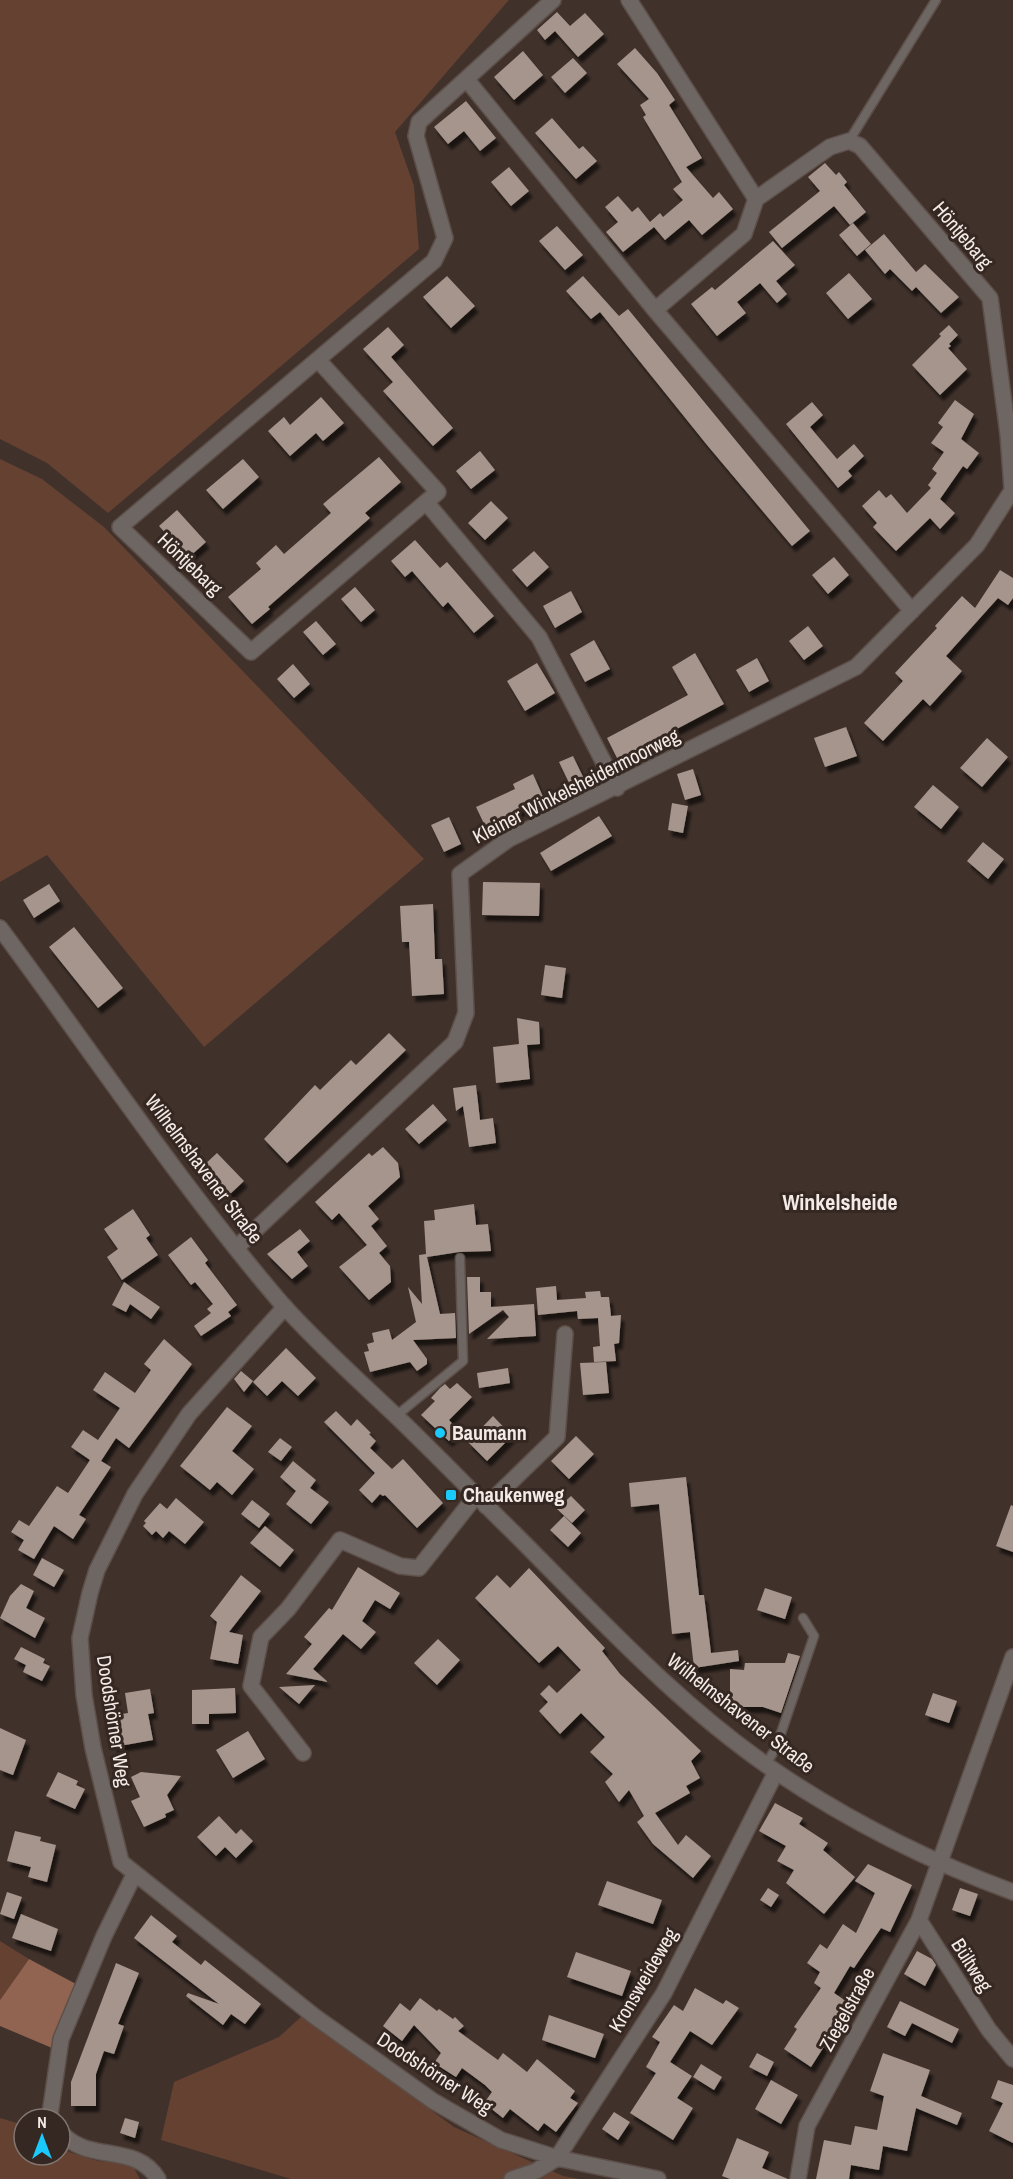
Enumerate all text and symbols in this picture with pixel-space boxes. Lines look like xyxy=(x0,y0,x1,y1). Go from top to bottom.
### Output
street label: Höntjebarg xyxy=(927,195,1000,274)
street label: Höntjebarg xyxy=(152,526,229,601)
street label: Kleiner Winkelsheidermoorweg xyxy=(468,722,684,850)
street label: Wilhelmshavener Straße xyxy=(139,1089,269,1249)
district label: Winkelsheide xyxy=(782,1187,898,1217)
place label: Baumann xyxy=(452,1419,527,1446)
marker: Baumann xyxy=(433,1426,447,1440)
place label: Chaukenweg xyxy=(463,1481,564,1508)
marker: Chaukenweg xyxy=(444,1488,458,1502)
street label: Wilhelmshavener Straße xyxy=(662,1646,821,1779)
street label: Doodshörner Weg xyxy=(91,1653,138,1789)
street label: Kronsweideweg xyxy=(602,1922,683,2037)
street label: Bültweg xyxy=(946,1933,999,1997)
street label: Ziegelstraße xyxy=(812,1962,881,2056)
street label: Doodshörner Weg xyxy=(372,2025,498,2120)
north arrow xyxy=(12,2107,72,2167)
text: N xyxy=(37,2111,47,2133)

